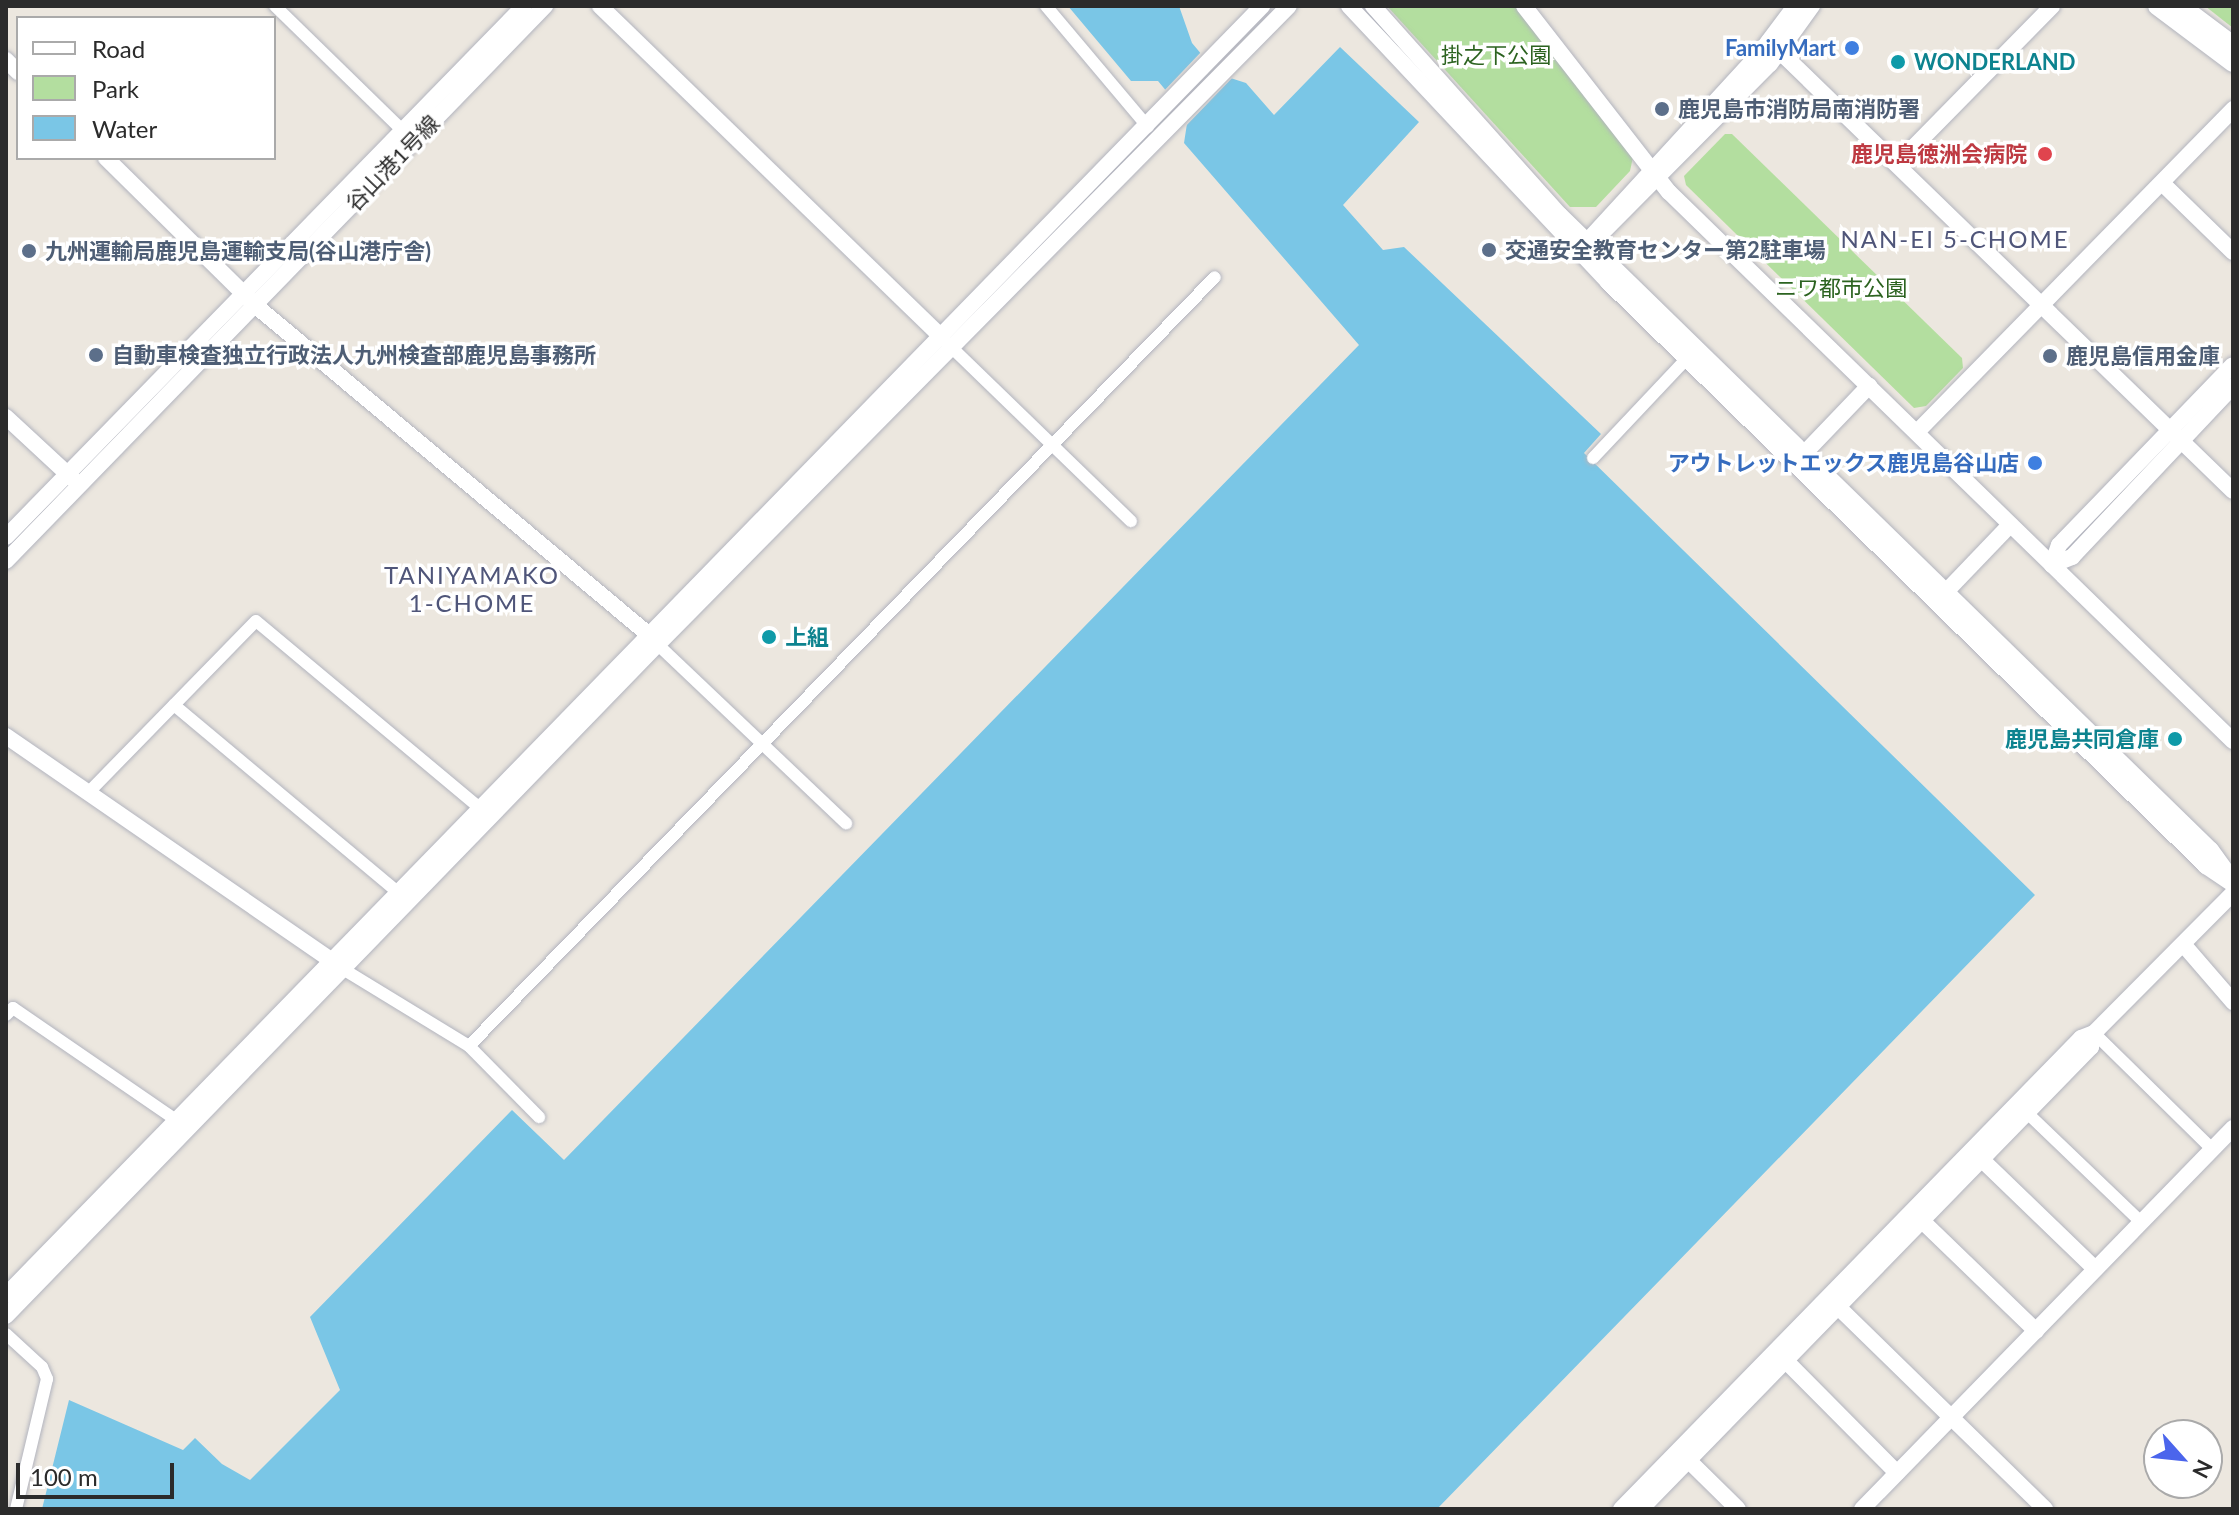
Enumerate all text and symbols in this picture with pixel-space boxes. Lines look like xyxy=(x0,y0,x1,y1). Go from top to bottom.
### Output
legend xyxy=(16,16,276,160)
text: Road xyxy=(92,34,145,63)
place label: FamilyMart xyxy=(1725,35,1836,61)
marker: FamilyMart xyxy=(1843,39,1861,57)
park label: 掛之下公園 xyxy=(1441,42,1551,68)
place label: WONDERLAND xyxy=(1914,49,2075,75)
marker: WONDERLAND xyxy=(1889,53,1907,71)
text: Park xyxy=(92,74,139,103)
place label: 鹿児島市消防局南消防署 xyxy=(1678,96,1920,122)
marker: 鹿児島市消防局南消防署 xyxy=(1653,100,1671,118)
street label: 谷山港1号線 xyxy=(340,110,444,216)
text: Water xyxy=(92,114,157,143)
place label: 鹿児島徳洲会病院 xyxy=(1851,141,2027,167)
marker: 鹿児島徳洲会病院 xyxy=(2034,143,2056,165)
district label: NAN-EI 5-CHOME xyxy=(1840,225,2070,253)
place label: 交通安全教育センター第2駐車場 xyxy=(1505,237,1826,263)
place label: 九州運輸局鹿児島運輸支局(谷山港庁舎) xyxy=(45,238,431,264)
marker: 交通安全教育センター第2駐車場 xyxy=(1480,241,1498,259)
marker: 九州運輸局鹿児島運輸支局(谷山港庁舎) xyxy=(20,242,38,260)
park label: ニワ都市公園 xyxy=(1775,275,1907,301)
place label: 自動車検査独立行政法人九州検査部鹿児島事務所 xyxy=(112,342,596,368)
place label: 鹿児島信用金庫 xyxy=(2066,343,2220,369)
marker: 自動車検査独立行政法人九州検査部鹿児島事務所 xyxy=(87,346,105,364)
marker: 鹿児島信用金庫 xyxy=(2041,347,2059,365)
place label: アウトレットエックス鹿児島谷山店 xyxy=(1667,450,2019,476)
marker: アウトレットエックス鹿児島谷山店 xyxy=(2026,454,2044,472)
district label: TANIYAMAKO 1-CHOME xyxy=(384,561,560,617)
place label: 上組 xyxy=(785,624,829,650)
marker: 上組 xyxy=(760,628,778,646)
place label: 鹿児島共同倉庫 xyxy=(2005,726,2159,752)
marker: 鹿児島共同倉庫 xyxy=(2166,730,2184,748)
north arrow xyxy=(2143,1419,2223,1499)
scale bar xyxy=(20,1447,178,1497)
text: N xyxy=(2187,1456,2219,1483)
text: 100 m xyxy=(30,1462,98,1491)

